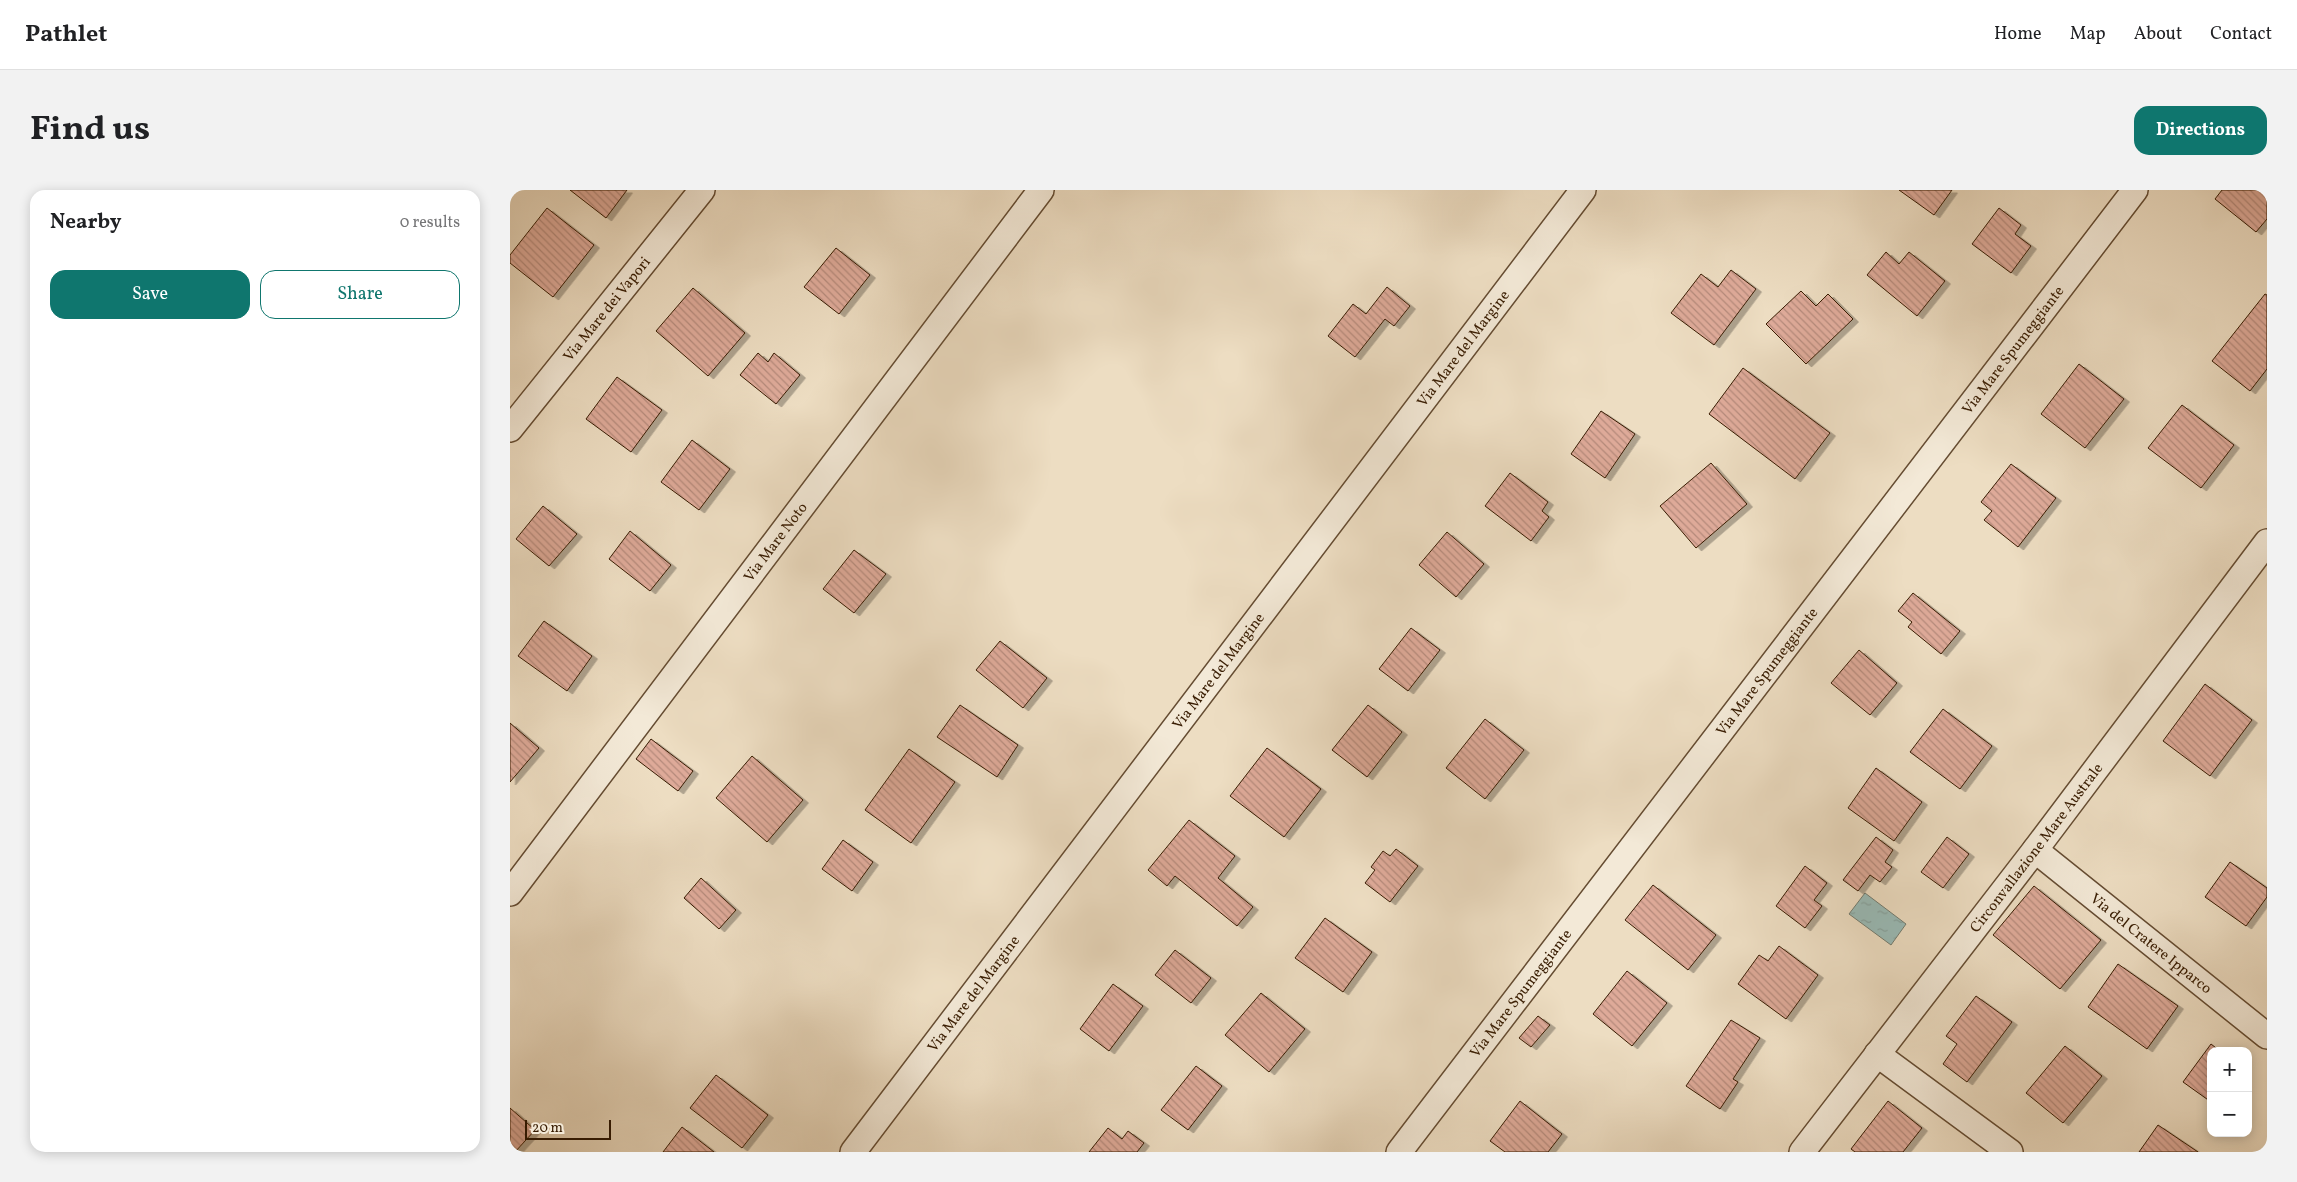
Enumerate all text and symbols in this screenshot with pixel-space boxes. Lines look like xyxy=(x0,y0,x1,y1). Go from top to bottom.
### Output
text: Pathlet xyxy=(25,18,107,52)
text: Home xyxy=(1994,22,2042,47)
text: Map xyxy=(2070,22,2106,47)
text: About xyxy=(2134,22,2182,47)
text: Contact xyxy=(2210,22,2272,47)
text: Find us xyxy=(30,106,150,154)
button: Directions xyxy=(2134,106,2267,155)
text: Nearby xyxy=(50,208,121,237)
text: 0 results xyxy=(400,212,460,234)
street label: Via Mare dei Vapori xyxy=(559,253,656,367)
button: Save xyxy=(50,270,250,319)
button: Share xyxy=(260,270,460,319)
street label: Via Mare Spumeggiante xyxy=(1958,282,2070,419)
street label: Via Mare del Margine xyxy=(1413,286,1515,412)
street label: Via Mare Noto xyxy=(739,499,813,587)
street label: Via Mare Spumeggiante xyxy=(1712,604,1824,741)
street label: Via Mare del Margine xyxy=(1168,609,1270,734)
street label: Circonvallazione Mare Australe xyxy=(1966,759,2109,938)
street label: Via del Cratere Ipparco xyxy=(2085,889,2216,1000)
street label: Via Mare Spumeggiante xyxy=(1466,925,1578,1063)
street label: Via Mare del Margine xyxy=(923,932,1026,1057)
map controls xyxy=(2207,1047,2252,1137)
button: + xyxy=(2207,1047,2252,1092)
button: − xyxy=(2207,1092,2252,1137)
scale bar xyxy=(525,1117,611,1140)
text: 20 m xyxy=(532,1119,563,1138)

